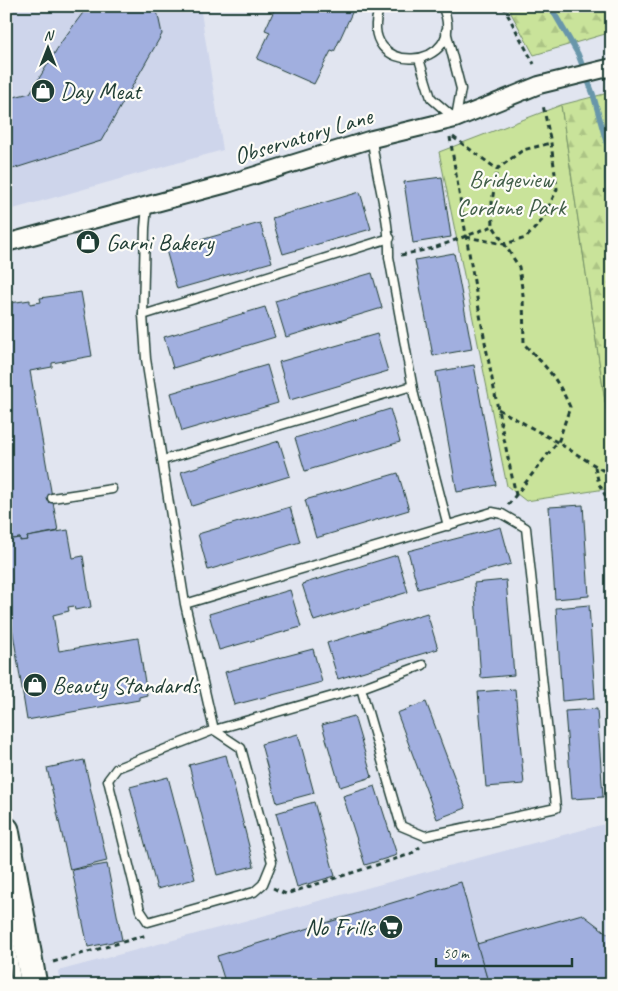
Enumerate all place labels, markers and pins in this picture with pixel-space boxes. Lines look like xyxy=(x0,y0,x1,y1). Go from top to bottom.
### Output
place label: Day Meat xyxy=(60,76,143,106)
shop icon: Day Meat xyxy=(30,78,56,104)
place label: Garni Bakery xyxy=(106,227,215,257)
shop icon: Garni Bakery xyxy=(75,229,101,255)
place label: Beauty Standards xyxy=(52,670,201,700)
shop icon: Beauty Standards xyxy=(22,672,48,698)
place label: No Frills xyxy=(305,912,377,942)
supermarket icon: No Frills xyxy=(378,914,404,940)

